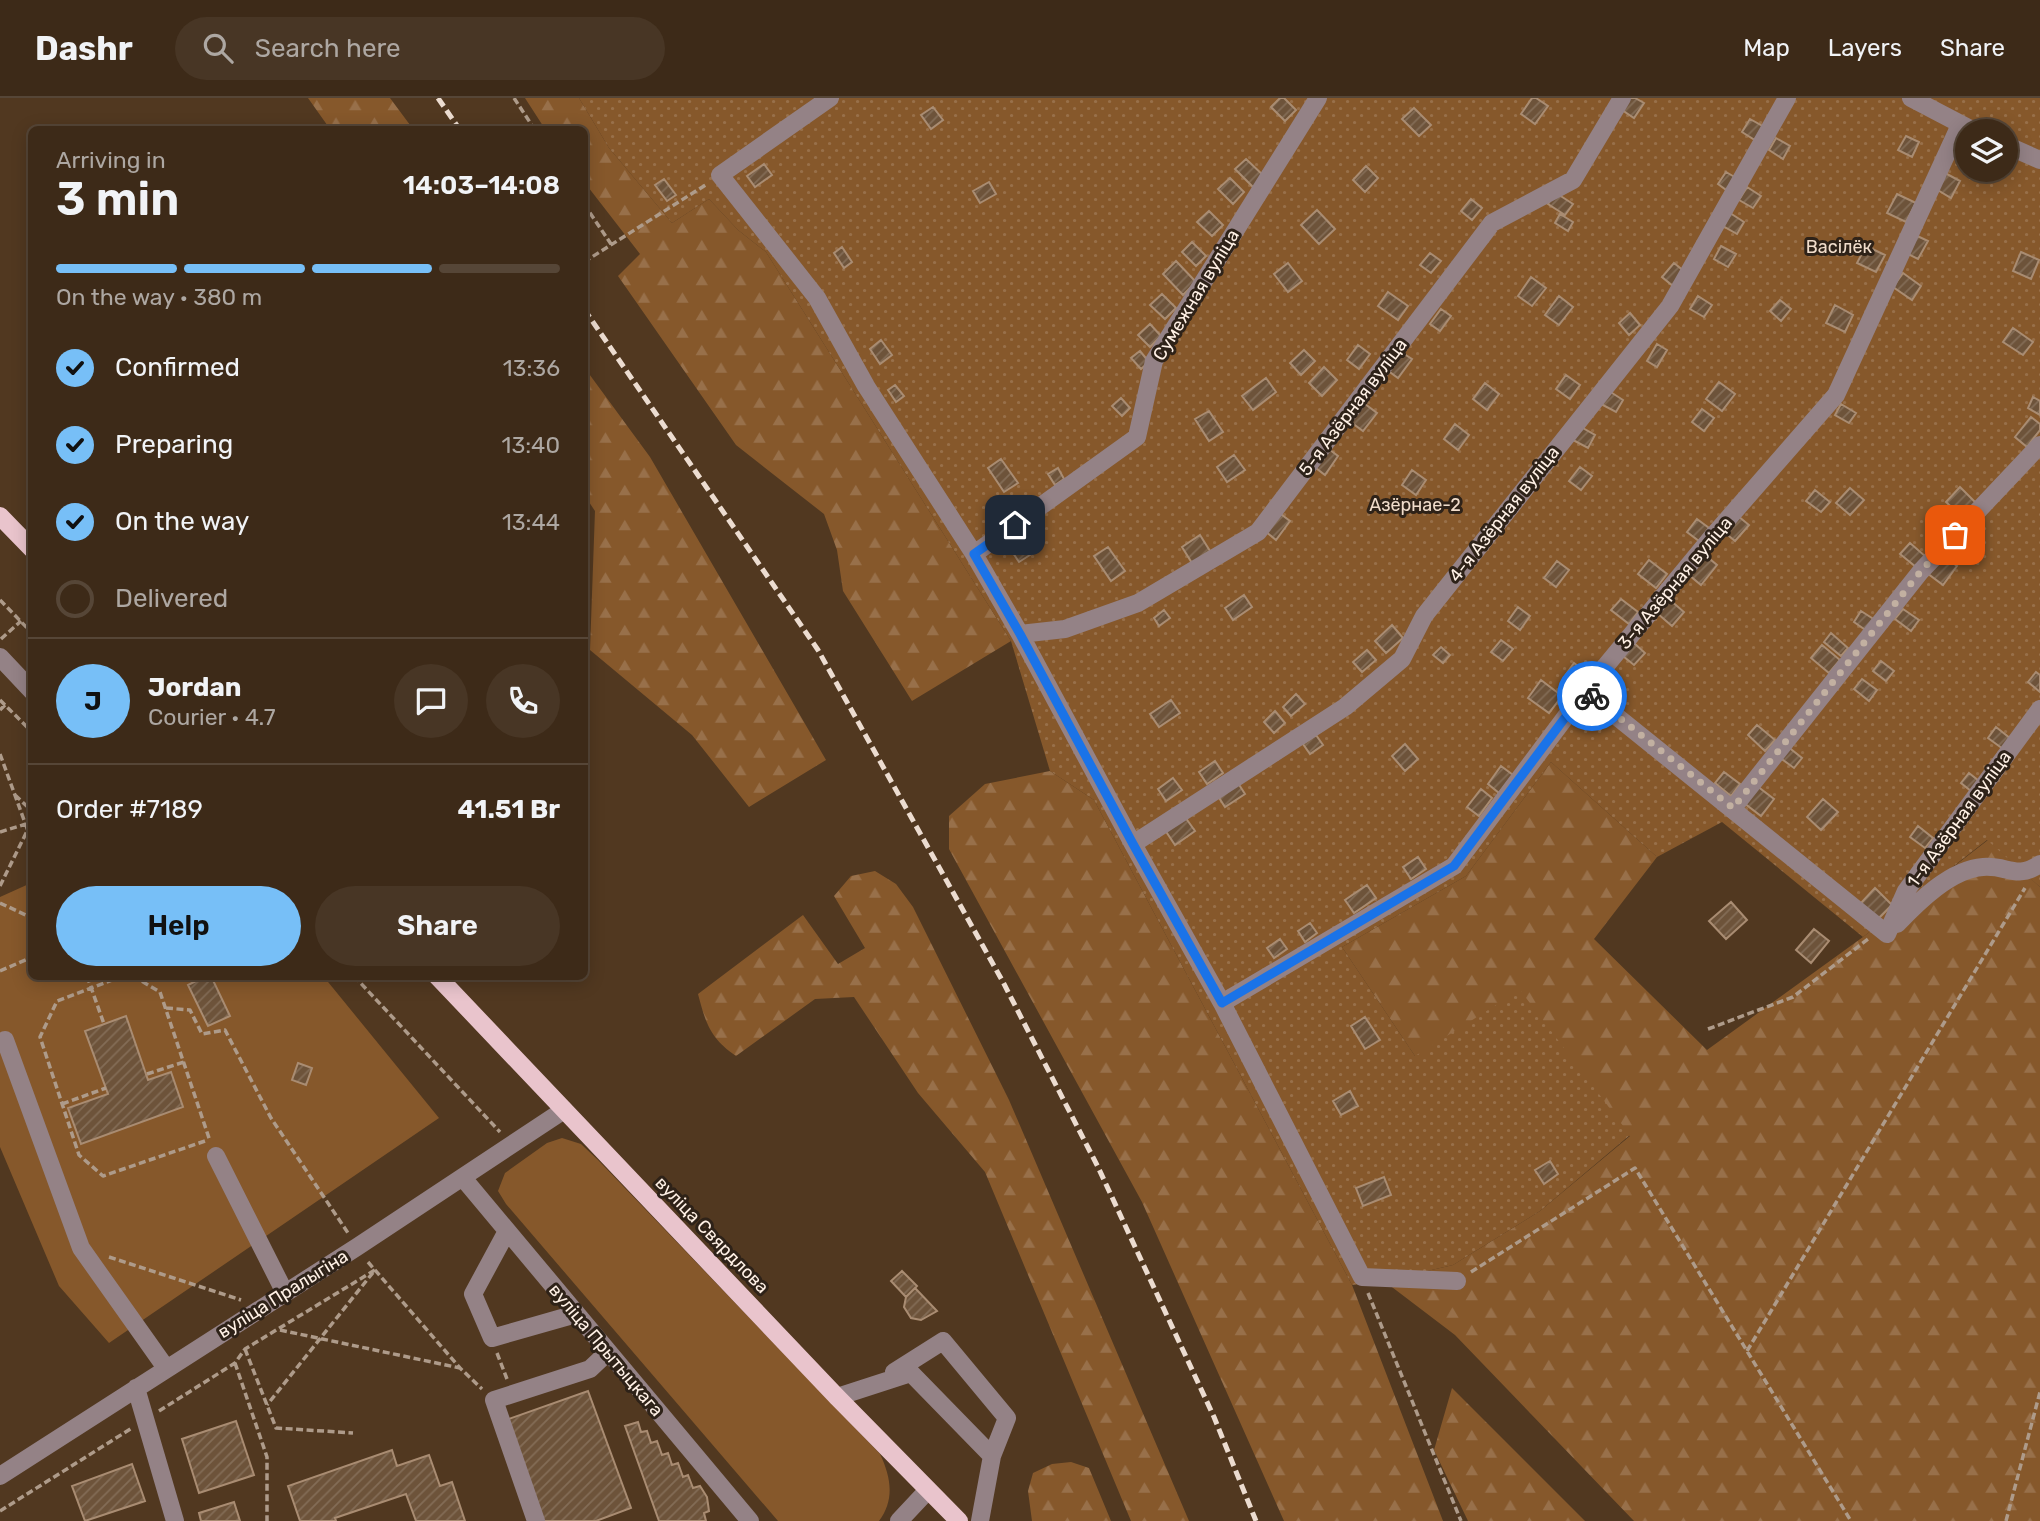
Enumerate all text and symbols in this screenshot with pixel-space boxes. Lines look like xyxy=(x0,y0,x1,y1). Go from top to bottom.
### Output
search box xyxy=(175,17,665,80)
text: Dashr xyxy=(35,29,133,68)
icon: search xyxy=(199,29,237,67)
text: Search here xyxy=(255,33,401,64)
text: Map xyxy=(1743,34,1790,62)
text: Layers xyxy=(1828,34,1902,62)
text: Share xyxy=(1940,34,2005,62)
map controls xyxy=(1955,119,2018,182)
button: layers xyxy=(1955,119,2018,182)
text: Arriving in xyxy=(56,146,166,174)
text: 14:03–14:08 xyxy=(403,170,560,201)
text: 3 min xyxy=(56,172,179,227)
street label: Сумежная вуліца xyxy=(1148,225,1244,365)
park label: Васілёк xyxy=(1806,236,1873,258)
text: On the way · 380 m xyxy=(56,283,262,311)
street label: 5-я Азёрная вуліца xyxy=(1294,334,1412,480)
icon: check xyxy=(56,349,94,387)
text: Confirmed xyxy=(115,352,240,383)
text: 13:36 xyxy=(503,354,560,382)
icon: check xyxy=(56,426,94,464)
text: Preparing xyxy=(115,429,233,460)
text: 13:40 xyxy=(502,431,560,459)
street label: 4-я Азёрная вуліца xyxy=(1444,442,1564,586)
park label: Азёрнае-2 xyxy=(1369,494,1461,516)
pin xyxy=(985,495,1045,555)
icon: check xyxy=(56,503,94,541)
pin xyxy=(1925,505,1985,565)
text: On the way xyxy=(115,506,249,537)
icon: home xyxy=(996,506,1034,544)
text: 13:44 xyxy=(502,508,560,536)
street label: 3-я Азёрная вуліца xyxy=(1613,512,1737,654)
icon: bag xyxy=(1936,516,1974,554)
text: Delivered xyxy=(115,583,228,614)
courier xyxy=(1557,661,1627,731)
button: chat xyxy=(394,664,468,738)
button: phone xyxy=(486,664,560,738)
text: Jordan xyxy=(148,672,241,703)
icon: bike xyxy=(1573,677,1611,715)
text: J xyxy=(84,686,102,717)
text: Courier · 4.7 xyxy=(148,703,275,731)
street label: 1-я Азёрная вуліца xyxy=(1902,747,2016,891)
text: Order #7189 xyxy=(56,794,203,825)
text: 41.51 Br xyxy=(457,794,560,825)
button: Help xyxy=(56,886,301,966)
button: Share xyxy=(315,886,560,966)
street label: вуліца Свярдлова xyxy=(651,1172,773,1298)
street label: вуліца Пралыгіна xyxy=(214,1245,352,1343)
street label: вуліца Прытыцкага xyxy=(544,1279,668,1421)

